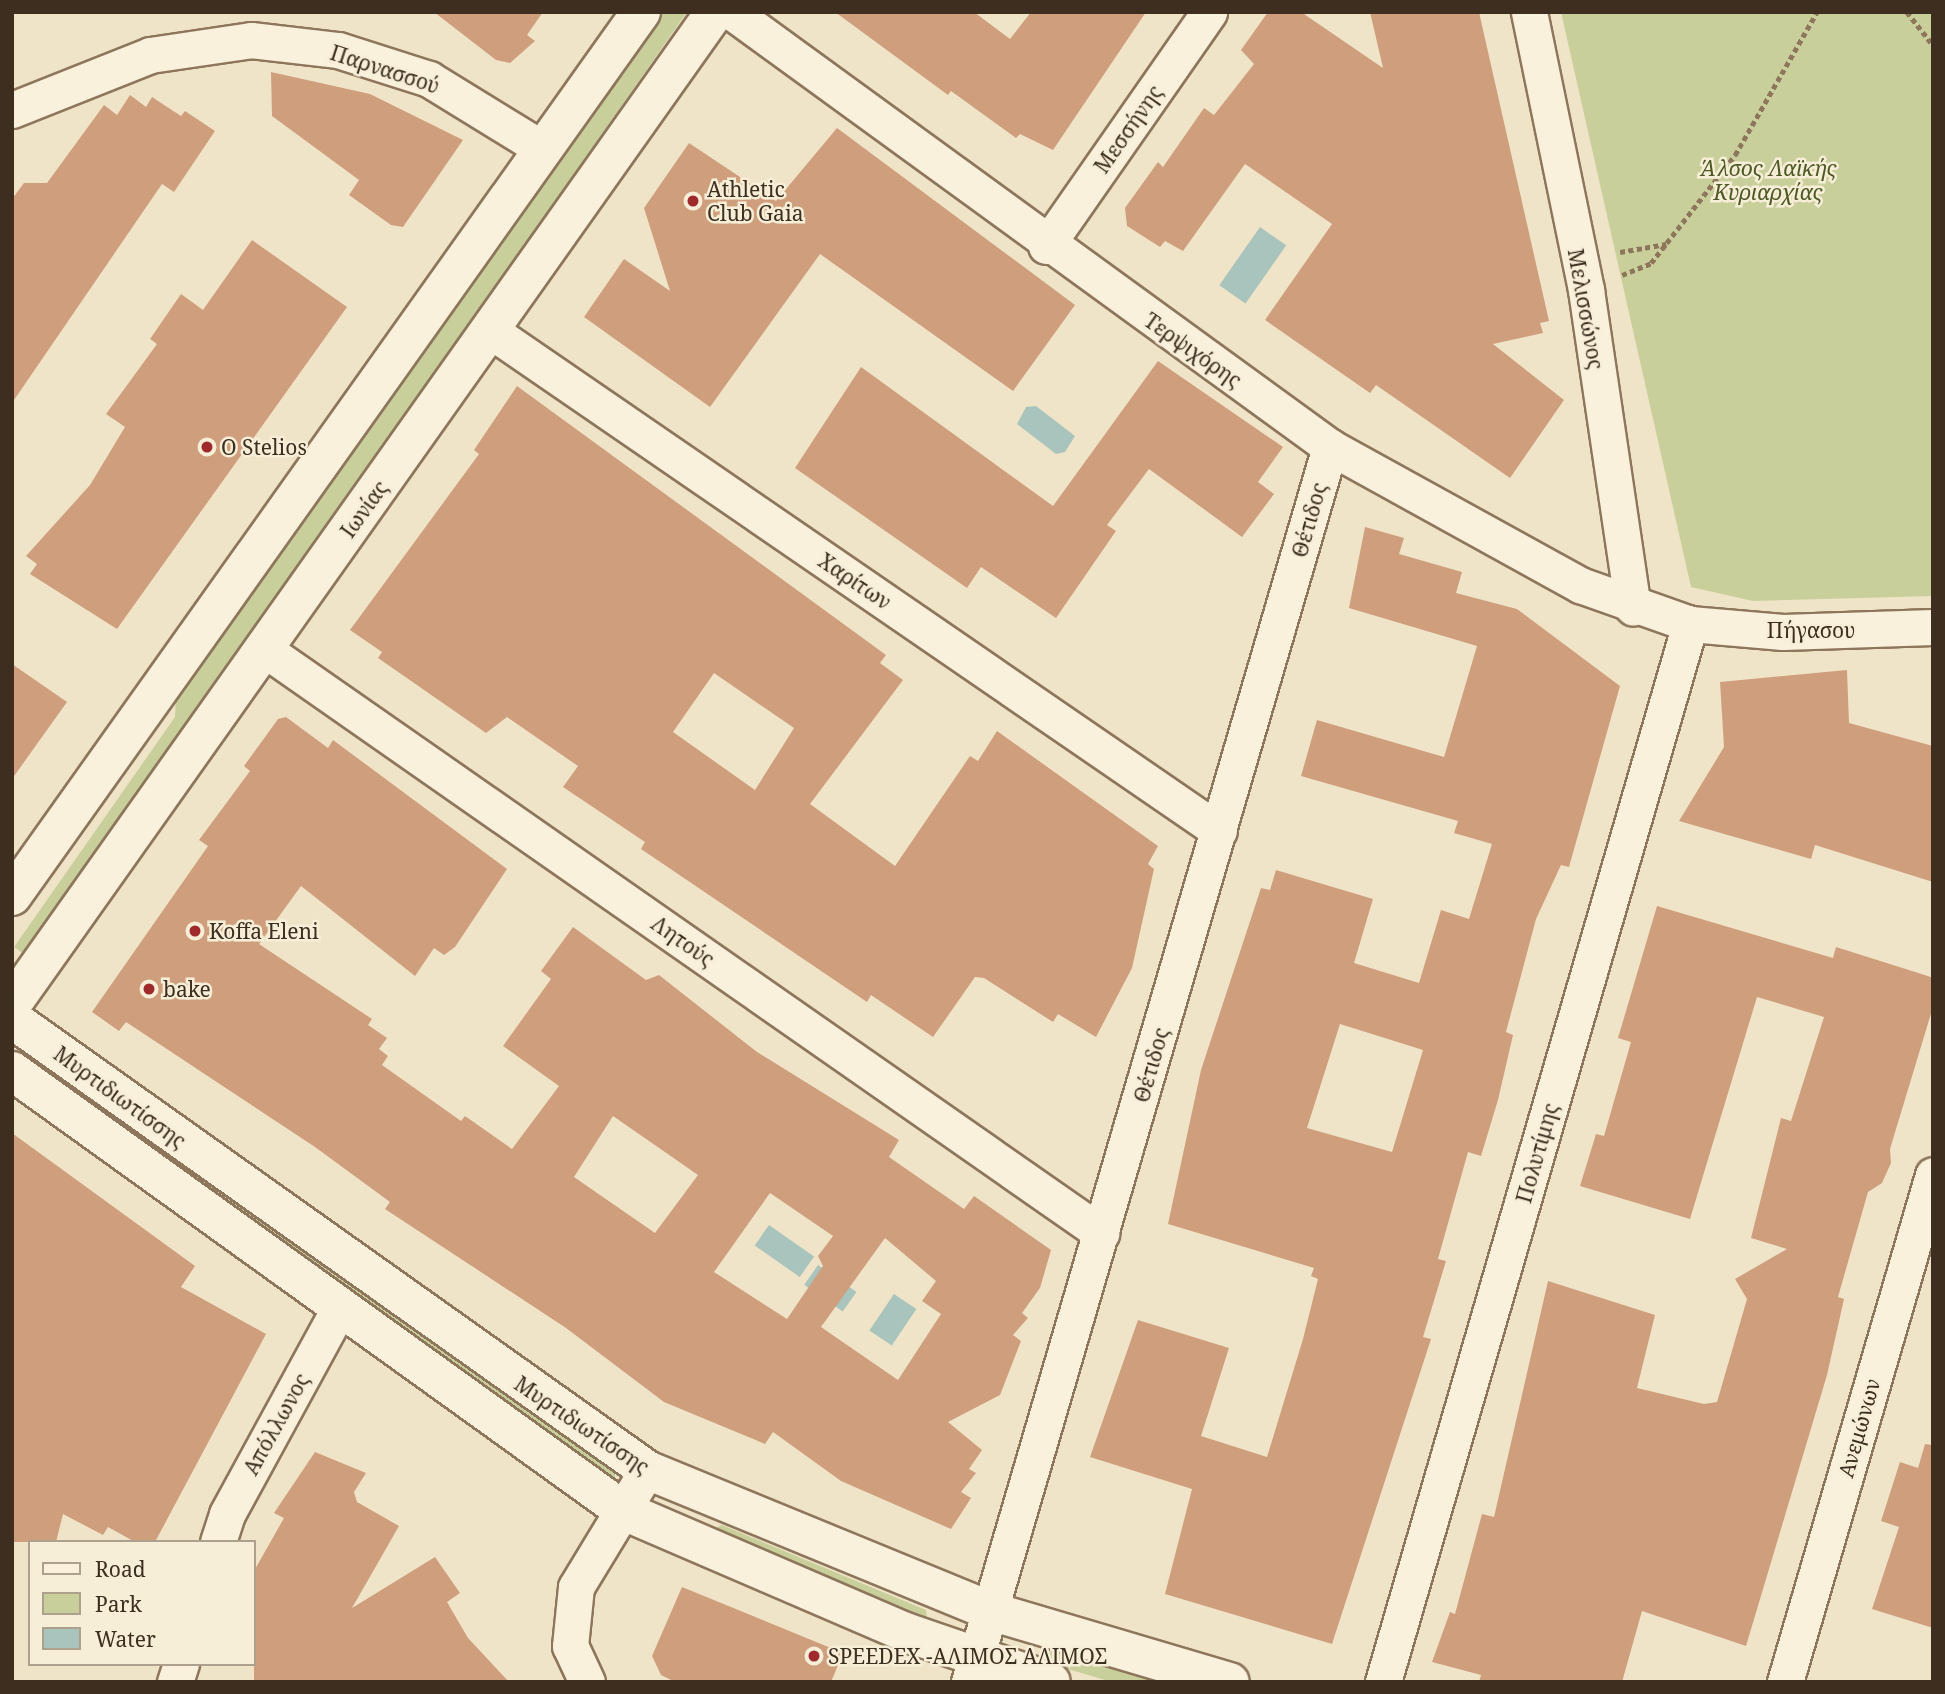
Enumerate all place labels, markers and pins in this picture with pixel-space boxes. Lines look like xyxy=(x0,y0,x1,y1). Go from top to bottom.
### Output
place label: Athletic Club Gaia xyxy=(707,176,803,226)
marker: Athletic Club Gaia xyxy=(685,193,701,209)
place label: O Stelios xyxy=(221,434,307,460)
marker: O Stelios xyxy=(199,439,215,455)
place label: Koffa Eleni xyxy=(209,918,319,944)
marker: Koffa Eleni xyxy=(187,923,203,939)
place label: bake xyxy=(163,976,211,1002)
marker: bake xyxy=(141,981,157,997)
place label: SPEEDEX -ΑΛΙΜΟΣ ΑΛΙΜΟΣ xyxy=(828,1643,1107,1669)
marker: SPEEDEX -ΑΛΙΜΟΣ ΑΛΙΜΟΣ xyxy=(806,1648,822,1664)

